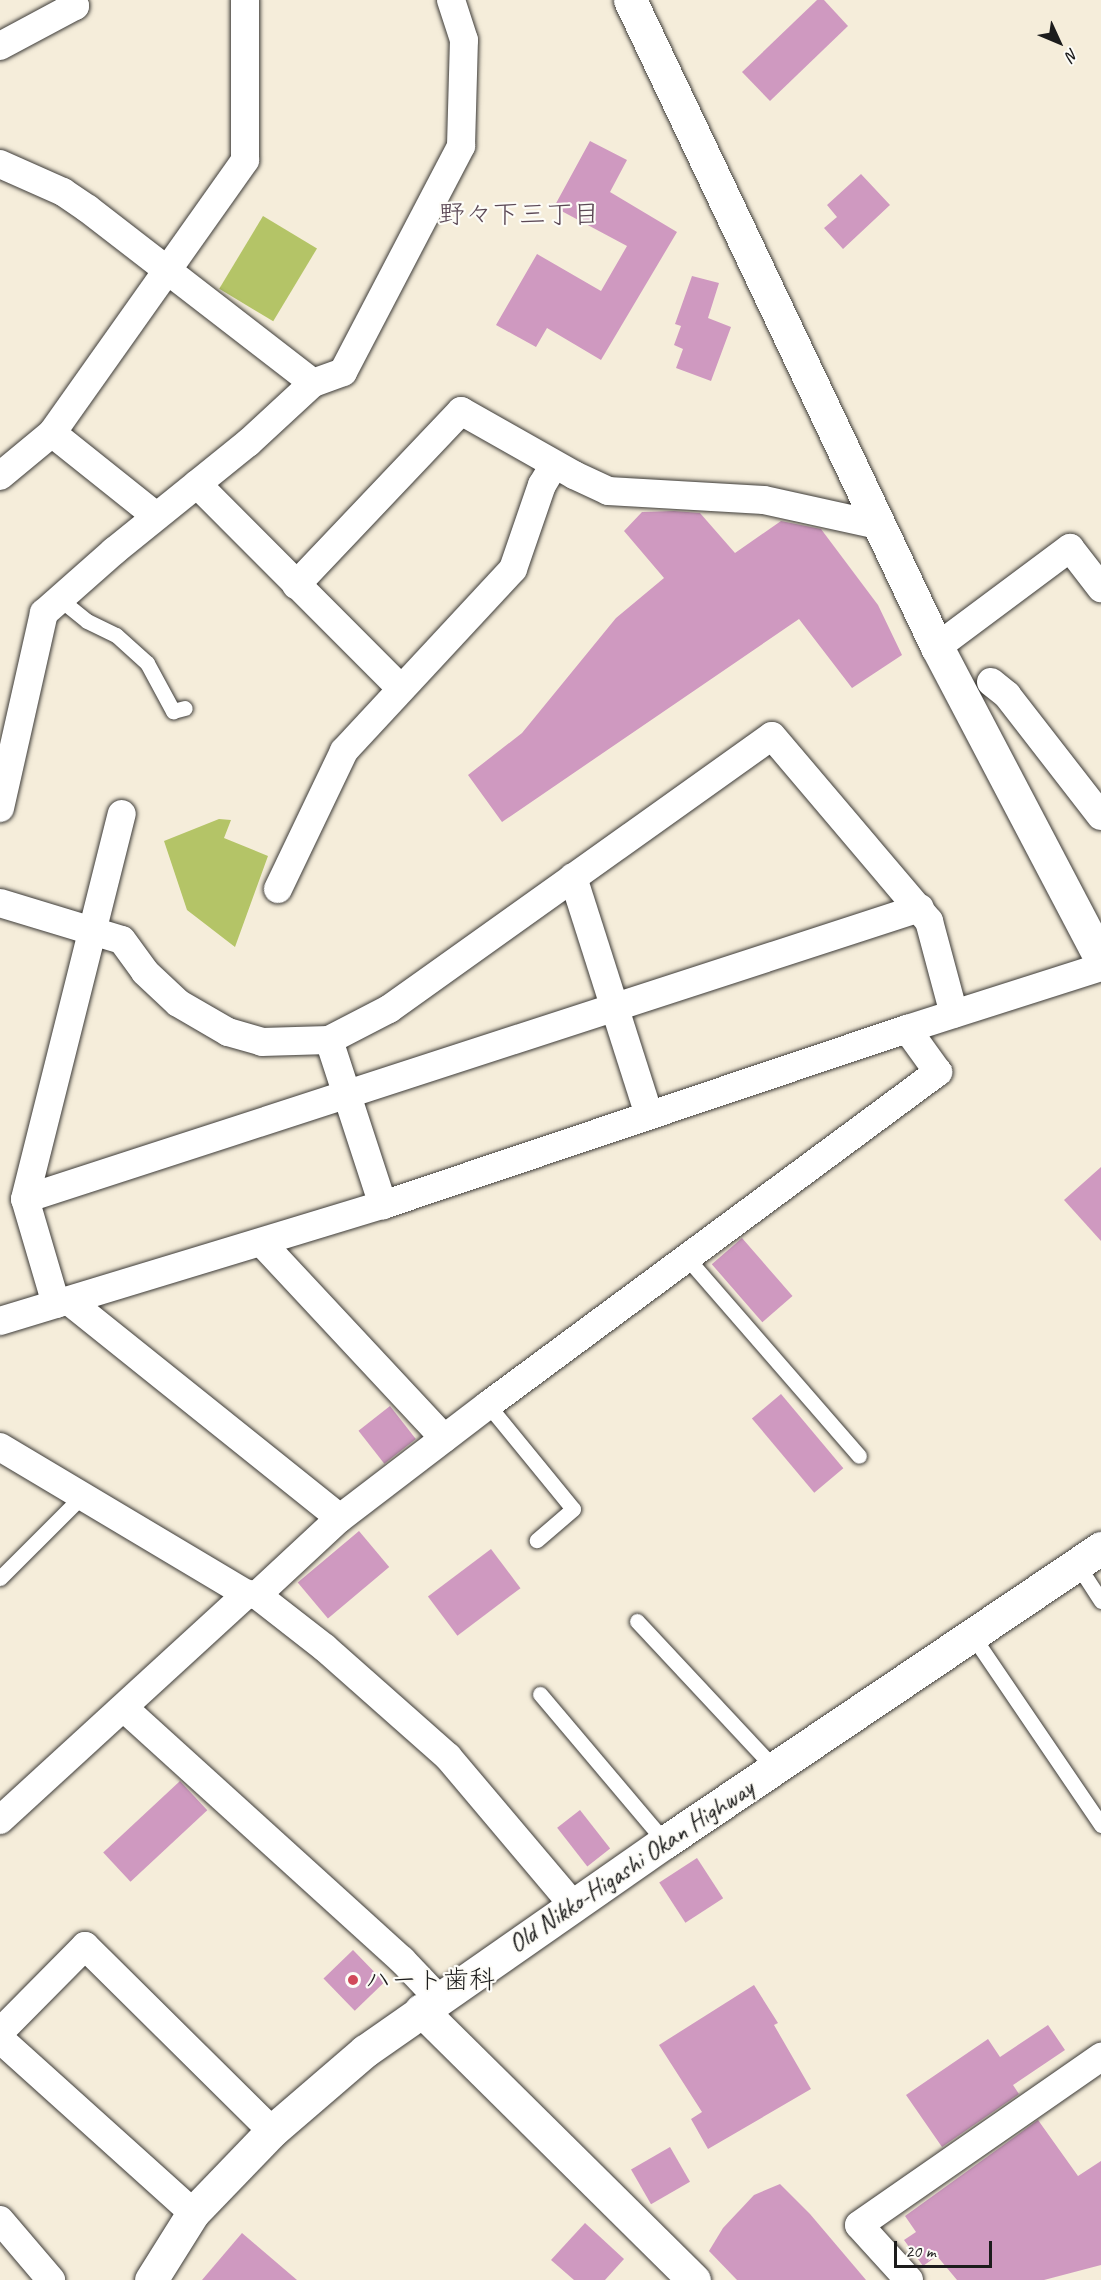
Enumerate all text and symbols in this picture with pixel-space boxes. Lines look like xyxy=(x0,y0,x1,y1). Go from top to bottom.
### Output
north arrow xyxy=(1029,12,1089,72)
text: N xyxy=(1061,44,1083,65)
district label: 野々下三丁目 xyxy=(438,199,600,231)
street label: Old Nikko-Higashi Okan Highway xyxy=(503,1772,759,1960)
place label: ハート歯科 xyxy=(365,1964,495,1996)
marker: ハート歯科 xyxy=(346,1973,360,1987)
scale bar xyxy=(897,2229,994,2267)
text: 20 m xyxy=(905,2240,936,2262)

